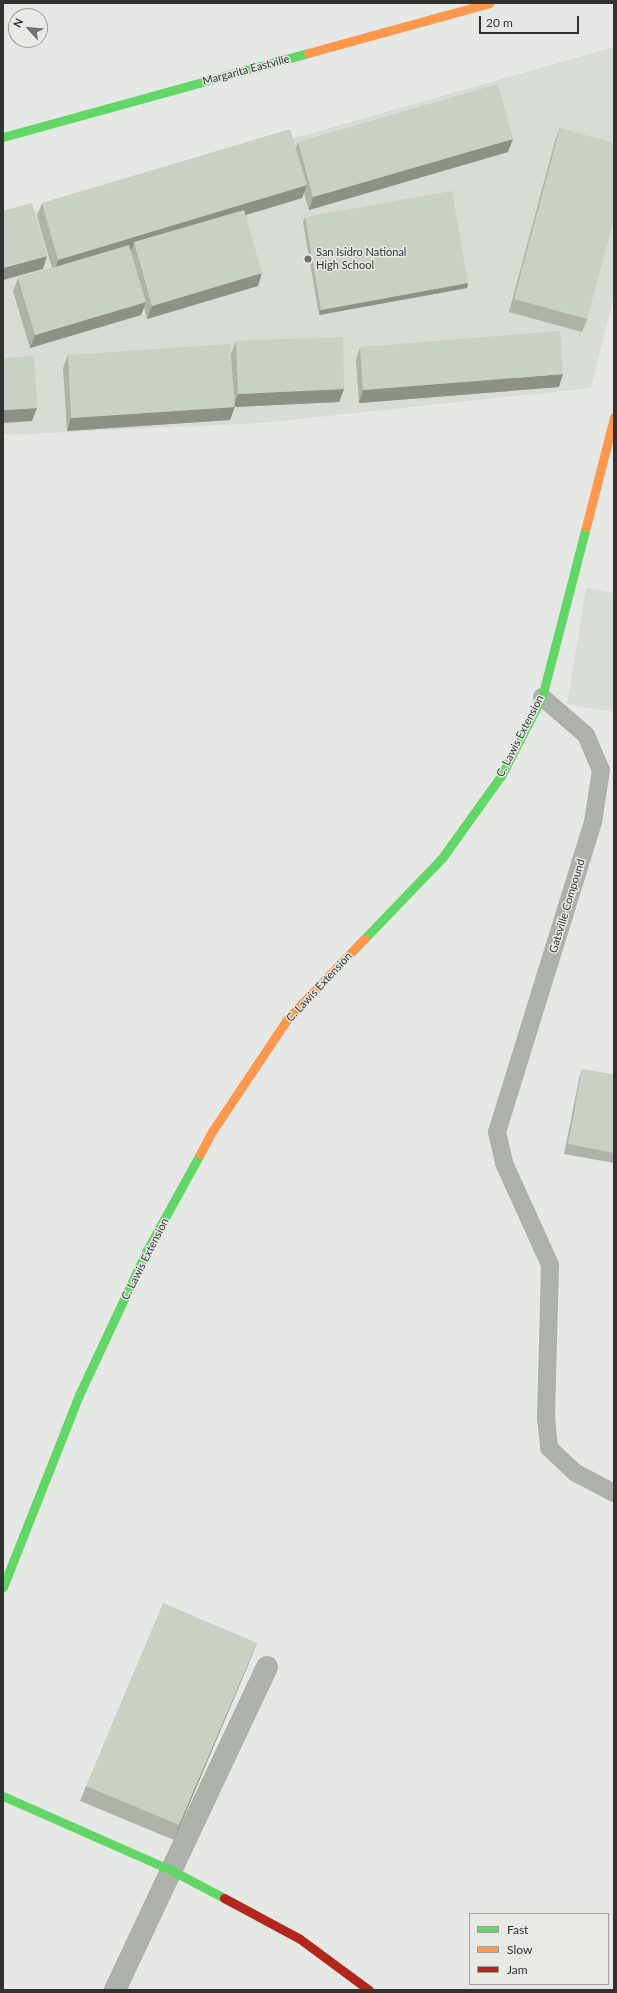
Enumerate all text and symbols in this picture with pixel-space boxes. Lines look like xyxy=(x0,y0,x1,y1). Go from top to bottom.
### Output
north arrow xyxy=(8,8,48,48)
scale bar xyxy=(481,8,581,34)
text: 20 m xyxy=(486,15,513,30)
text: N xyxy=(10,16,25,30)
street label: Margarita Eastville xyxy=(201,52,291,88)
place label: San Isidro National High School xyxy=(316,246,406,272)
marker: San Isidro National High School xyxy=(303,254,313,264)
street label: C. Lawis Extension xyxy=(494,693,546,779)
street label: Gatsville Compound xyxy=(546,857,588,955)
street label: C. Lawis Extension xyxy=(283,950,355,1024)
street label: C. Lawis Extension xyxy=(119,1216,171,1302)
legend xyxy=(469,1913,609,1985)
text: Fast xyxy=(507,1922,528,1937)
text: Slow xyxy=(507,1942,532,1957)
text: Jam xyxy=(507,1962,528,1977)

